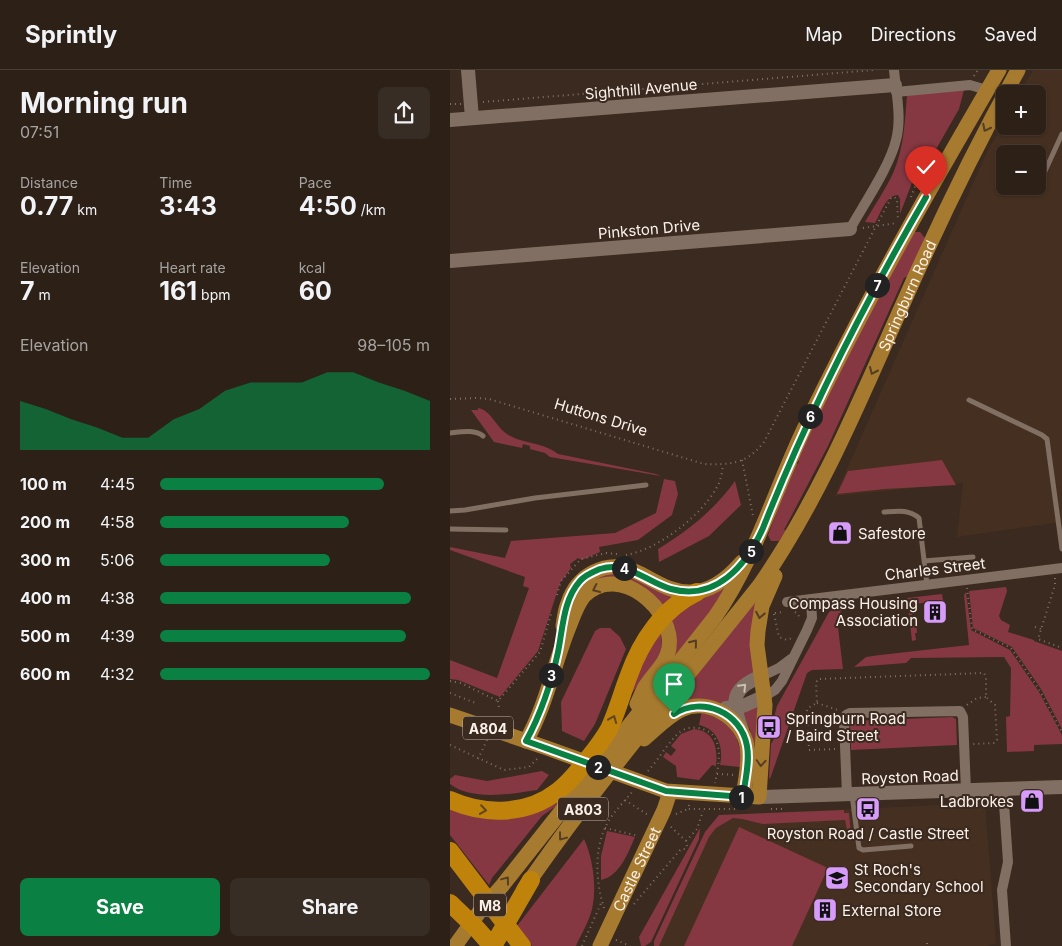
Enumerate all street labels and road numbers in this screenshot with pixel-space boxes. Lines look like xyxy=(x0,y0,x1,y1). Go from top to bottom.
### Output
street label: Sighthill Avenue xyxy=(584,75,698,103)
street label: Pinkston Drive xyxy=(597,215,701,243)
street label: Springburn Road xyxy=(874,237,940,354)
street label: Huttons Drive xyxy=(552,394,650,440)
street label: Charles Street xyxy=(884,553,986,585)
road number: A804 xyxy=(463,716,513,740)
street label: Royston Road xyxy=(861,766,959,788)
road number: A803 xyxy=(558,798,608,821)
street label: Castle Street xyxy=(608,824,664,914)
road number: M8 xyxy=(474,894,506,916)

